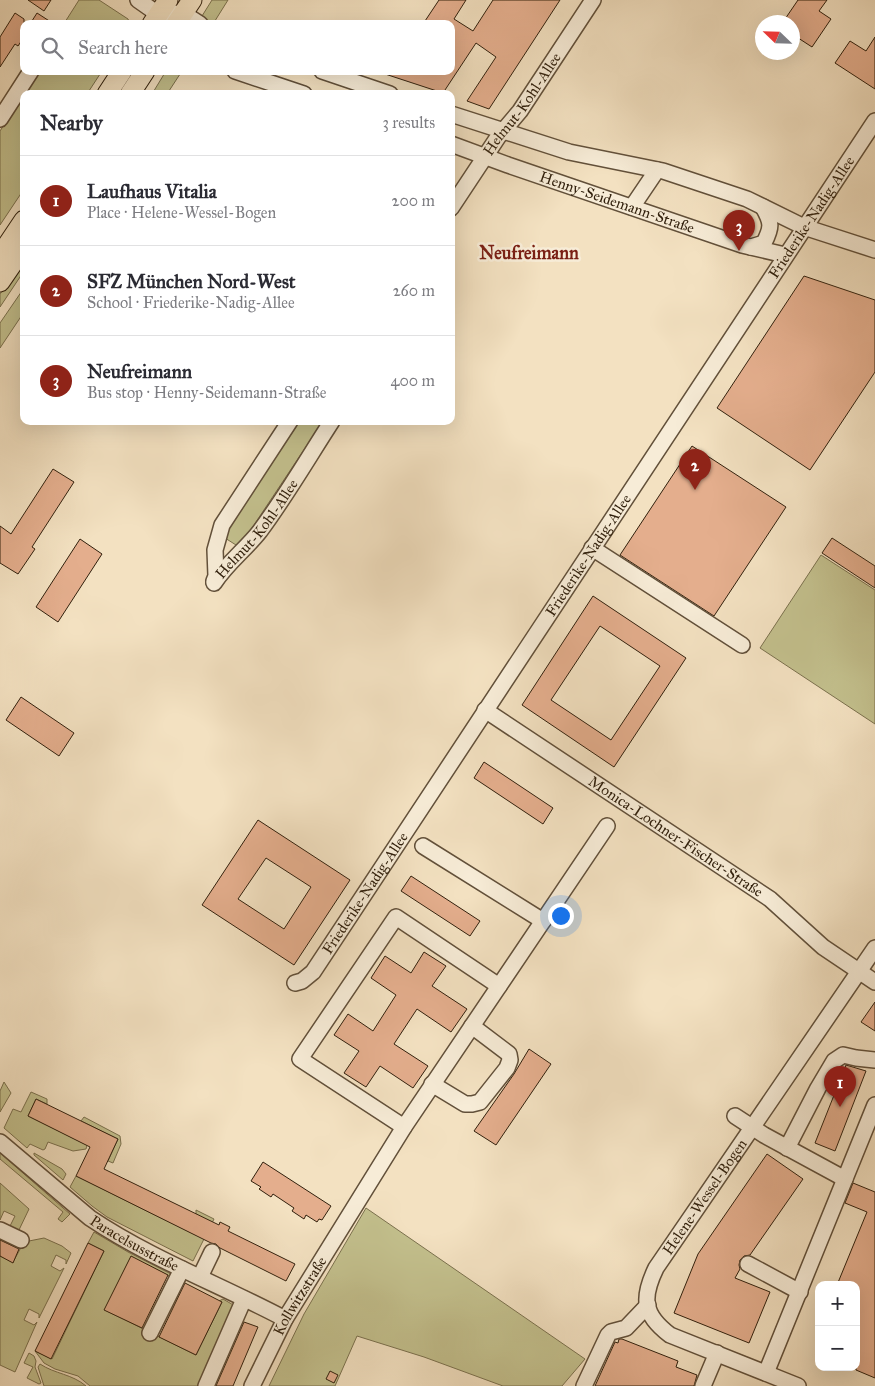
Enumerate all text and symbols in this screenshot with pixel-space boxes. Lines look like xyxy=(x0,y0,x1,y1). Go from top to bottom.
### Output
north arrow xyxy=(755,15,800,60)
search box xyxy=(20,20,455,75)
icon: search xyxy=(38,34,66,62)
text: Search here xyxy=(78,36,168,59)
street label: Helmut-Kohl-Allee xyxy=(479,49,565,159)
text: Nearby xyxy=(40,110,103,136)
text: 3 results xyxy=(382,113,435,132)
street label: Friederike-Nadig-Allee xyxy=(765,153,858,282)
street label: Henny-Seidemann-Straße xyxy=(537,168,697,237)
text: Laufhaus Vitalia xyxy=(87,180,217,203)
text: 1 xyxy=(53,191,59,210)
text: 200 m xyxy=(392,191,435,210)
text: Place · Helene-Wessel-Bogen xyxy=(87,203,276,222)
pin: 3 xyxy=(723,210,755,251)
district label: Neufreimann xyxy=(479,242,579,264)
text: SFZ München Nord-West xyxy=(87,270,296,293)
text: 2 xyxy=(52,281,60,300)
text: 260 m xyxy=(393,281,435,300)
text: School · Friederike-Nadig-Allee xyxy=(87,293,295,312)
text: Neufreimann xyxy=(87,360,192,383)
text: 3 xyxy=(53,371,59,390)
text: 400 m xyxy=(391,371,435,390)
text: Bus stop · Henny-Seidemann-Straße xyxy=(87,383,326,402)
pin: 2 xyxy=(679,449,711,490)
street label: Helmut-Kohl-Allee xyxy=(211,476,302,582)
street label: Friederike-Nadig-Allee xyxy=(542,491,635,620)
street label: Monica-Lochner-Fischer-Straße xyxy=(585,772,767,901)
street label: Friederike-Nadig-Allee xyxy=(318,829,412,958)
your location xyxy=(548,903,574,929)
pin: 1 xyxy=(824,1066,856,1107)
street label: Helene-Wessel-Bogen xyxy=(659,1136,751,1258)
street label: Paracelsusstraße xyxy=(86,1211,182,1275)
street label: Kollwitzstraße xyxy=(269,1253,330,1338)
map controls xyxy=(815,1281,860,1371)
button: + xyxy=(815,1281,860,1326)
button: − xyxy=(815,1326,860,1371)

